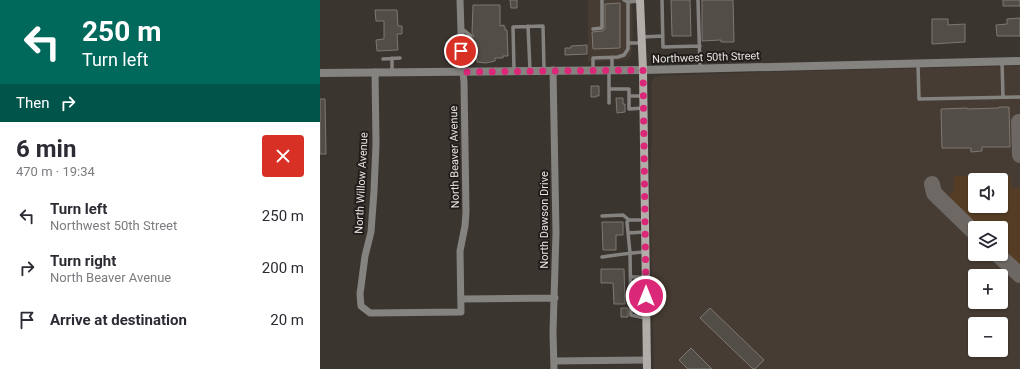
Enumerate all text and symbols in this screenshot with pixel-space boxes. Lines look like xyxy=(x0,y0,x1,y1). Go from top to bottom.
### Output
text: 250 m xyxy=(82,15,161,48)
icon: left xyxy=(16,16,68,68)
pin xyxy=(444,34,478,68)
icon: arrive xyxy=(450,40,472,62)
text: Turn left xyxy=(82,49,148,70)
street label: Northwest 50th Street xyxy=(652,49,760,66)
icon: right xyxy=(57,92,79,114)
text: Then xyxy=(16,94,49,112)
street label: North Beaver Avenue xyxy=(447,105,462,208)
street label: North Willow Avenue xyxy=(352,132,371,234)
text: 6 min xyxy=(16,135,76,163)
button: close xyxy=(262,135,304,177)
text: 470 m · 19:34 xyxy=(16,164,95,179)
street label: North Dawson Drive xyxy=(538,171,551,269)
map controls xyxy=(968,173,1008,357)
button: sound xyxy=(968,173,1008,213)
text: Turn left xyxy=(50,200,107,218)
icon: left xyxy=(16,205,38,227)
text: 250 m xyxy=(262,207,304,225)
text: Northwest 50th Street xyxy=(50,218,177,233)
button: layers xyxy=(968,221,1008,261)
text: Turn right xyxy=(50,252,116,270)
icon: right xyxy=(16,257,38,279)
text: 200 m xyxy=(262,259,304,277)
button: + xyxy=(968,269,1008,309)
text: North Beaver Avenue xyxy=(50,270,171,285)
position arrow xyxy=(625,275,667,317)
icon: arrive xyxy=(16,309,38,331)
text: Arrive at destination xyxy=(50,311,187,329)
text: 20 m xyxy=(270,311,304,329)
button: − xyxy=(968,317,1008,357)

